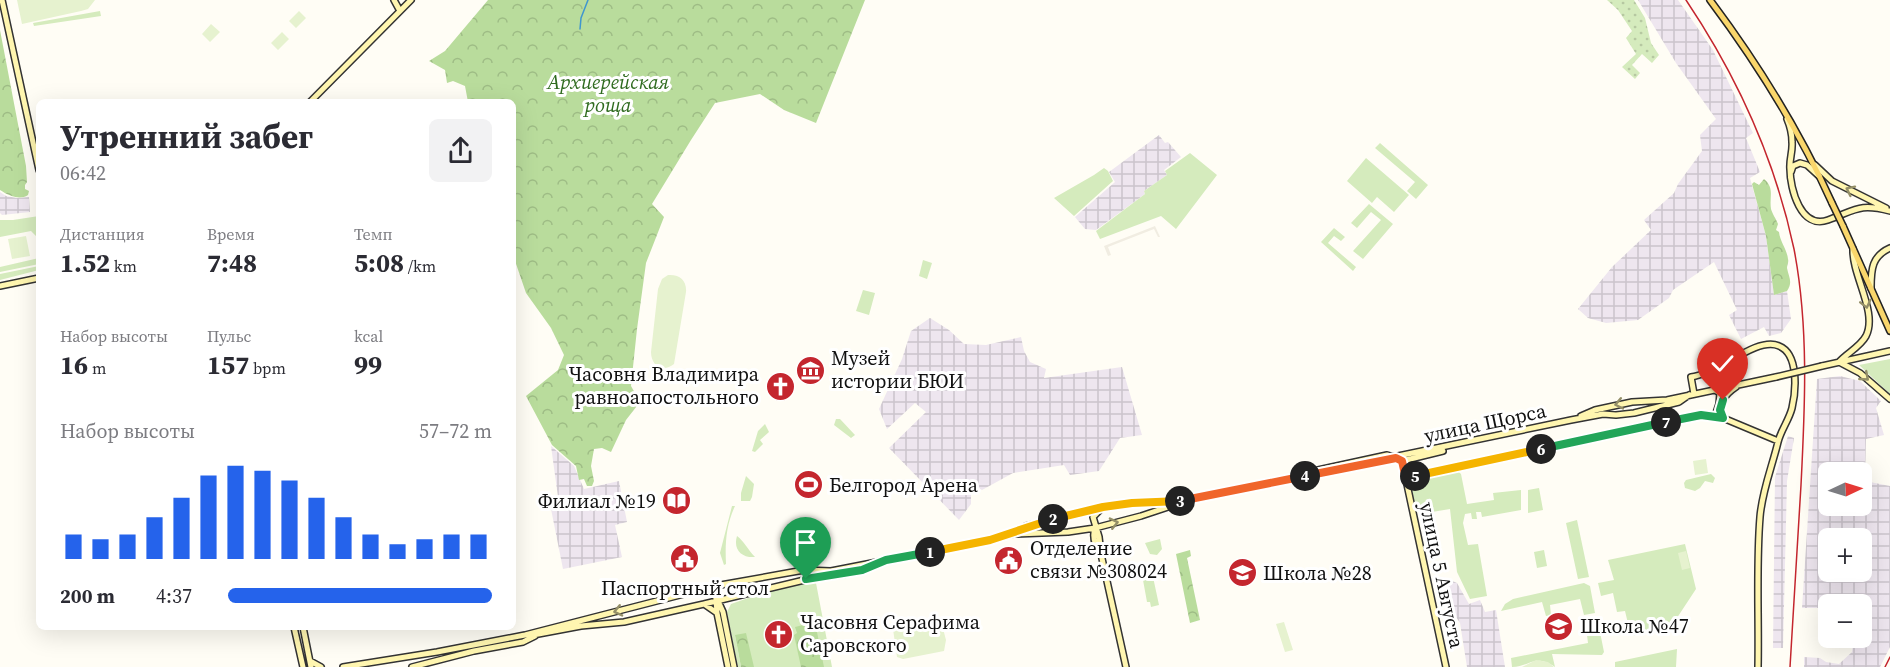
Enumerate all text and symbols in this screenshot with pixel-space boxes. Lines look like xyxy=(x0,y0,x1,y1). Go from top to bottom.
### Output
park label: Архиерейская роща xyxy=(546,68,669,119)
text: Утренний забег xyxy=(60,114,313,159)
button: share xyxy=(429,119,492,182)
text: 06:42 xyxy=(60,159,106,187)
one-way arrow xyxy=(1845,185,1856,197)
text: Дистанция xyxy=(60,223,144,245)
text: Время xyxy=(207,223,255,245)
text: Темп xyxy=(354,223,393,245)
text: 1.52 xyxy=(60,245,110,281)
text: 7:48 xyxy=(207,245,257,281)
text: 5:08 xyxy=(354,245,404,281)
text: km xyxy=(110,255,137,277)
text: /km xyxy=(404,255,436,277)
one-way arrow xyxy=(1858,298,1871,308)
text: Набор высоты xyxy=(60,325,168,347)
text: Пульс xyxy=(207,325,251,347)
text: kcal xyxy=(354,325,383,347)
pin xyxy=(1697,338,1748,400)
place label: Музей истории БЮИ xyxy=(831,344,964,395)
text: 16 xyxy=(60,347,88,383)
text: 157 xyxy=(207,347,249,383)
text: 99 xyxy=(354,347,382,383)
icon: check xyxy=(1706,347,1739,380)
museum icon: Музей истории БЮИ xyxy=(794,354,826,386)
text: m xyxy=(88,357,106,379)
text: bpm xyxy=(249,357,286,379)
place label: Часовня Владимира равноапостольного xyxy=(568,360,760,411)
church icon: Часовня Владимира равноапостольного xyxy=(764,370,796,402)
one-way arrow xyxy=(1859,370,1870,381)
street label: улица Щорса xyxy=(1421,396,1549,450)
one-way arrow xyxy=(1615,397,1625,410)
pin: 7 xyxy=(1651,407,1681,437)
text: 7 xyxy=(1662,411,1670,433)
text: Набор высоты xyxy=(60,417,195,445)
text: 57–72 m xyxy=(419,417,492,445)
pin: 6 xyxy=(1526,434,1556,464)
text: 6 xyxy=(1537,438,1545,460)
pin: 4 xyxy=(1290,461,1320,491)
pin: 5 xyxy=(1400,461,1430,491)
north arrow xyxy=(1818,462,1872,516)
map controls xyxy=(1818,462,1872,648)
text: 4 xyxy=(1301,465,1309,487)
text: 5 xyxy=(1411,465,1419,487)
sports icon: Белгород Арена xyxy=(792,469,824,501)
place label: Белгород Арена xyxy=(829,471,979,499)
library icon: Филиал №19 xyxy=(661,485,693,517)
pin: 3 xyxy=(1165,486,1195,516)
place label: Филиал №19 xyxy=(538,487,656,515)
text: 3 xyxy=(1176,490,1184,512)
street label: улица 5 Августа xyxy=(1413,499,1471,651)
pin: 2 xyxy=(1038,504,1068,534)
text: 2 xyxy=(1049,508,1057,530)
pin xyxy=(780,517,831,579)
one-way arrow xyxy=(1109,518,1119,531)
icon: arrive xyxy=(789,526,822,559)
button: + xyxy=(1818,528,1872,582)
place label: Отделение связи №308024 xyxy=(1030,534,1167,585)
pin: 1 xyxy=(915,537,945,567)
text: 1 xyxy=(926,541,934,563)
public building icon: Паспортный стол xyxy=(669,542,701,574)
public building icon: Отделение связи №308024 xyxy=(993,544,1025,576)
school or university icon: Школа №28 xyxy=(1226,557,1258,589)
place label: Школа №28 xyxy=(1263,559,1372,587)
place label: Паспортный стол xyxy=(601,574,769,602)
text: 200 m xyxy=(60,582,115,610)
text: 4:37 xyxy=(156,582,192,610)
button: − xyxy=(1818,594,1872,648)
one-way arrow xyxy=(613,604,623,617)
place label: Часовня Серафима Саровского xyxy=(800,608,981,659)
school or university icon: Школа №47 xyxy=(1543,610,1575,642)
place label: Школа №47 xyxy=(1580,612,1689,640)
church icon: Часовня Серафима Саровского xyxy=(763,618,795,650)

